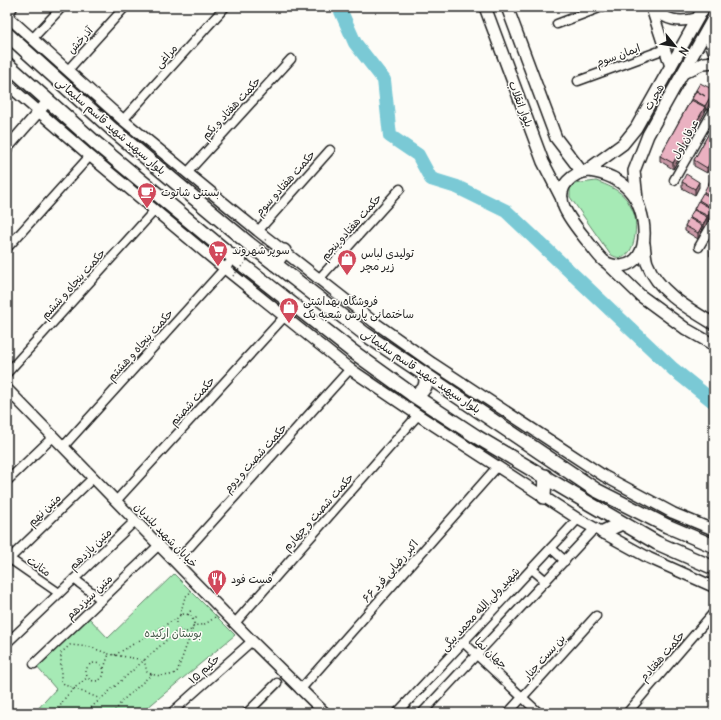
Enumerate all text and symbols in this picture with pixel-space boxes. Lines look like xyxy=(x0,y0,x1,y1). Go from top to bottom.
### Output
street label: آذرخش xyxy=(64,23,97,56)
north arrow xyxy=(655,26,695,66)
street label: مراغی xyxy=(152,41,181,71)
street label: ایمان سوم xyxy=(594,41,643,71)
text: N xyxy=(676,44,692,58)
street label: بلوار سپهبد شهید قاسم سلیمانی xyxy=(52,74,169,179)
street label: حکمت هفتاد و یکم xyxy=(198,74,265,144)
street label: بلوار انقلاب xyxy=(505,79,536,129)
street label: هجرت xyxy=(641,81,667,113)
street label: عرفان اول xyxy=(668,117,702,161)
street label: حکمت هفتادو سوم xyxy=(252,147,320,220)
cafe icon: بستنی شاتوت xyxy=(136,181,158,209)
place label: بستنی شاتوت xyxy=(161,185,220,200)
street label: حکمت هفتادو پنجم xyxy=(317,191,386,264)
supermarket icon: سوپر شهروند xyxy=(207,239,229,267)
place label: سوپر شهروند xyxy=(232,243,290,258)
street label: حکمت پنجاه و ششم xyxy=(38,246,110,323)
place label: تولیدی لباس زیر مچر xyxy=(360,246,415,273)
shop icon: تولیدی لباس زیر مچر xyxy=(336,248,358,276)
place label: فروشگاه بهداشتی ساختمانی پارس شعبه یک xyxy=(303,294,414,322)
shop icon: فروشگاه بهداشتی ساختمانی پارس شعبه یک xyxy=(278,296,300,324)
street label: حکمت پنجاه و هشتم xyxy=(104,306,177,385)
street label: بلوار سپهبد شهید قاسم سلیمانی xyxy=(357,326,483,418)
street label: حکمت شصتم xyxy=(166,374,219,430)
street label: حکمت شصت و دوم xyxy=(220,421,291,497)
street label: حکمت شصت و چهارم xyxy=(280,470,358,555)
street label: متین نهم xyxy=(24,491,65,531)
street label: خیابان شهید بلندیان xyxy=(131,500,201,571)
street label: متین یازدهم xyxy=(66,525,116,574)
street label: ۶۶ اکبر رضایی فرد xyxy=(359,537,422,606)
street label: متانت xyxy=(24,553,54,579)
street label: شهید ولی الله محمد بیگی xyxy=(437,564,523,655)
restaurant icon: فست فود xyxy=(206,568,228,596)
street label: متین سیزدهم xyxy=(63,571,117,624)
place label: فست فود xyxy=(231,572,273,587)
park label: بوستان ارکیده xyxy=(144,626,202,641)
street label: حکمت هفتادم xyxy=(636,628,689,685)
street label: بن بست چنار xyxy=(519,631,569,684)
street label: جهان نما xyxy=(472,634,510,672)
street label: حکیم ۱۵ xyxy=(185,651,224,688)

